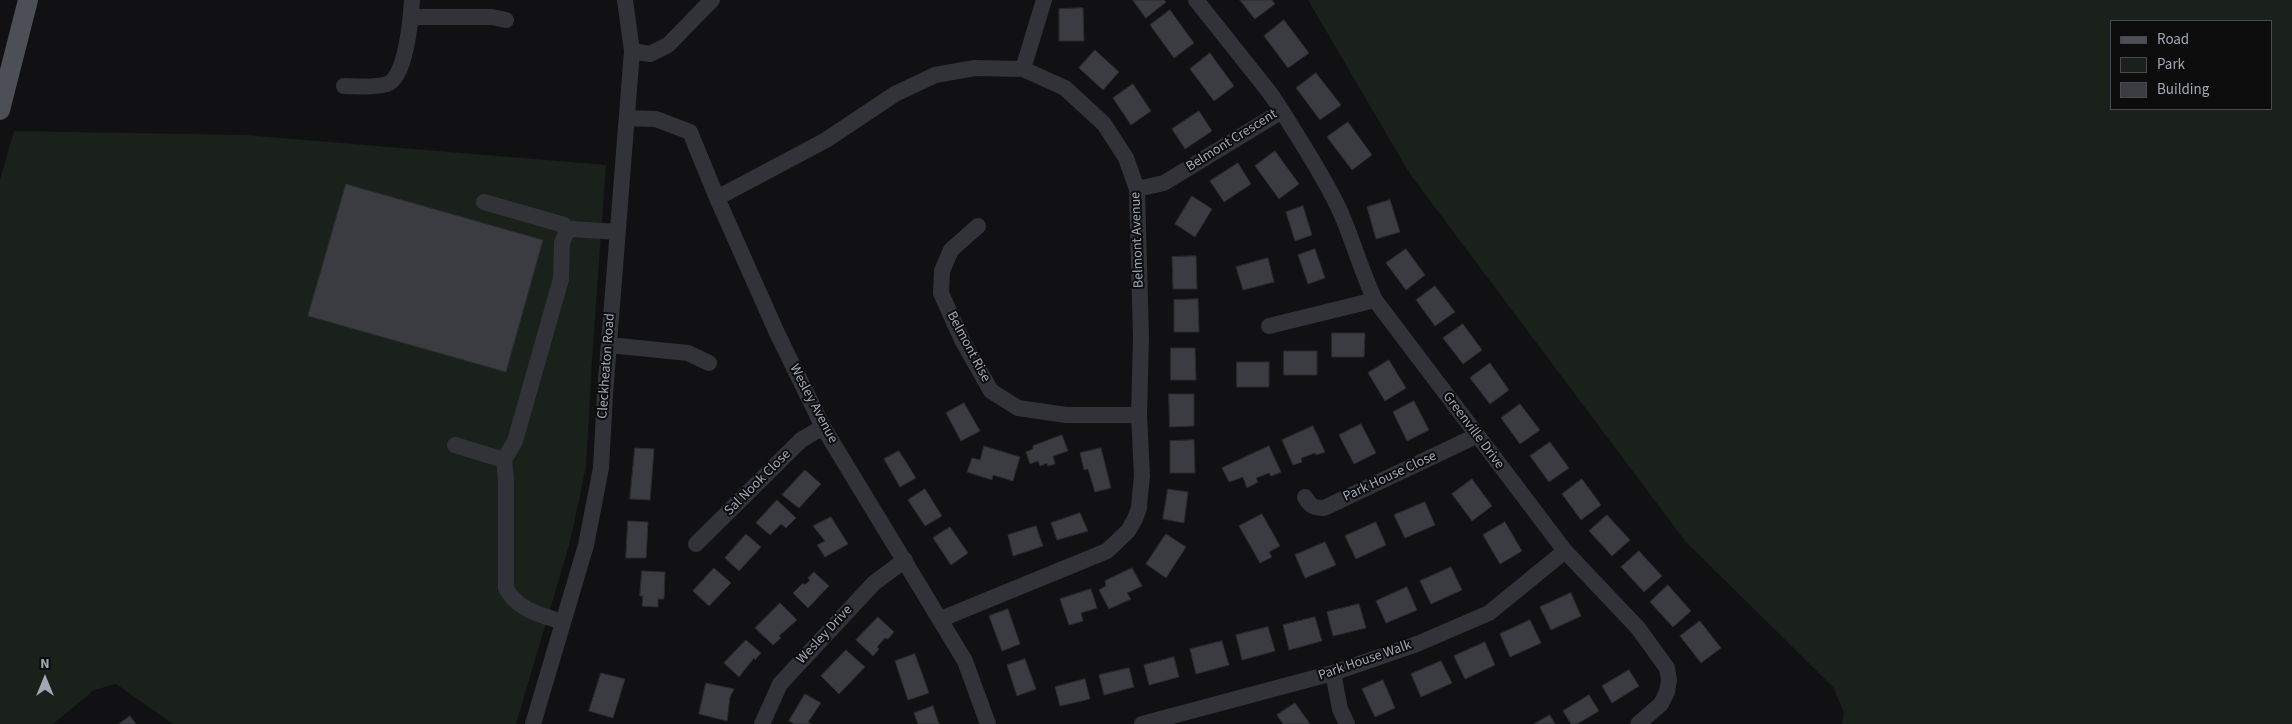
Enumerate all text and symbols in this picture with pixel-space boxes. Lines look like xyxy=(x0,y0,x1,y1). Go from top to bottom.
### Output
legend xyxy=(2110,20,2272,110)
text: Road xyxy=(2157,29,2189,50)
text: Park xyxy=(2157,54,2185,75)
text: Building xyxy=(2157,79,2209,100)
street label: Belmont Crescent xyxy=(1183,106,1281,176)
street label: Belmont Avenue xyxy=(1128,192,1148,288)
street label: Belmont Rise xyxy=(942,309,994,385)
street label: Cleckheaton Road xyxy=(595,313,619,419)
street label: Wesley Avenue xyxy=(785,362,841,446)
street label: Greenville Drive xyxy=(1439,389,1507,473)
street label: Sal Nook Close xyxy=(721,446,795,520)
street label: Park House Close xyxy=(1341,448,1439,506)
street label: Wesley Drive xyxy=(794,602,856,668)
street label: Park House Walk xyxy=(1316,637,1414,685)
north arrow xyxy=(20,654,70,704)
text: N xyxy=(40,654,50,674)

